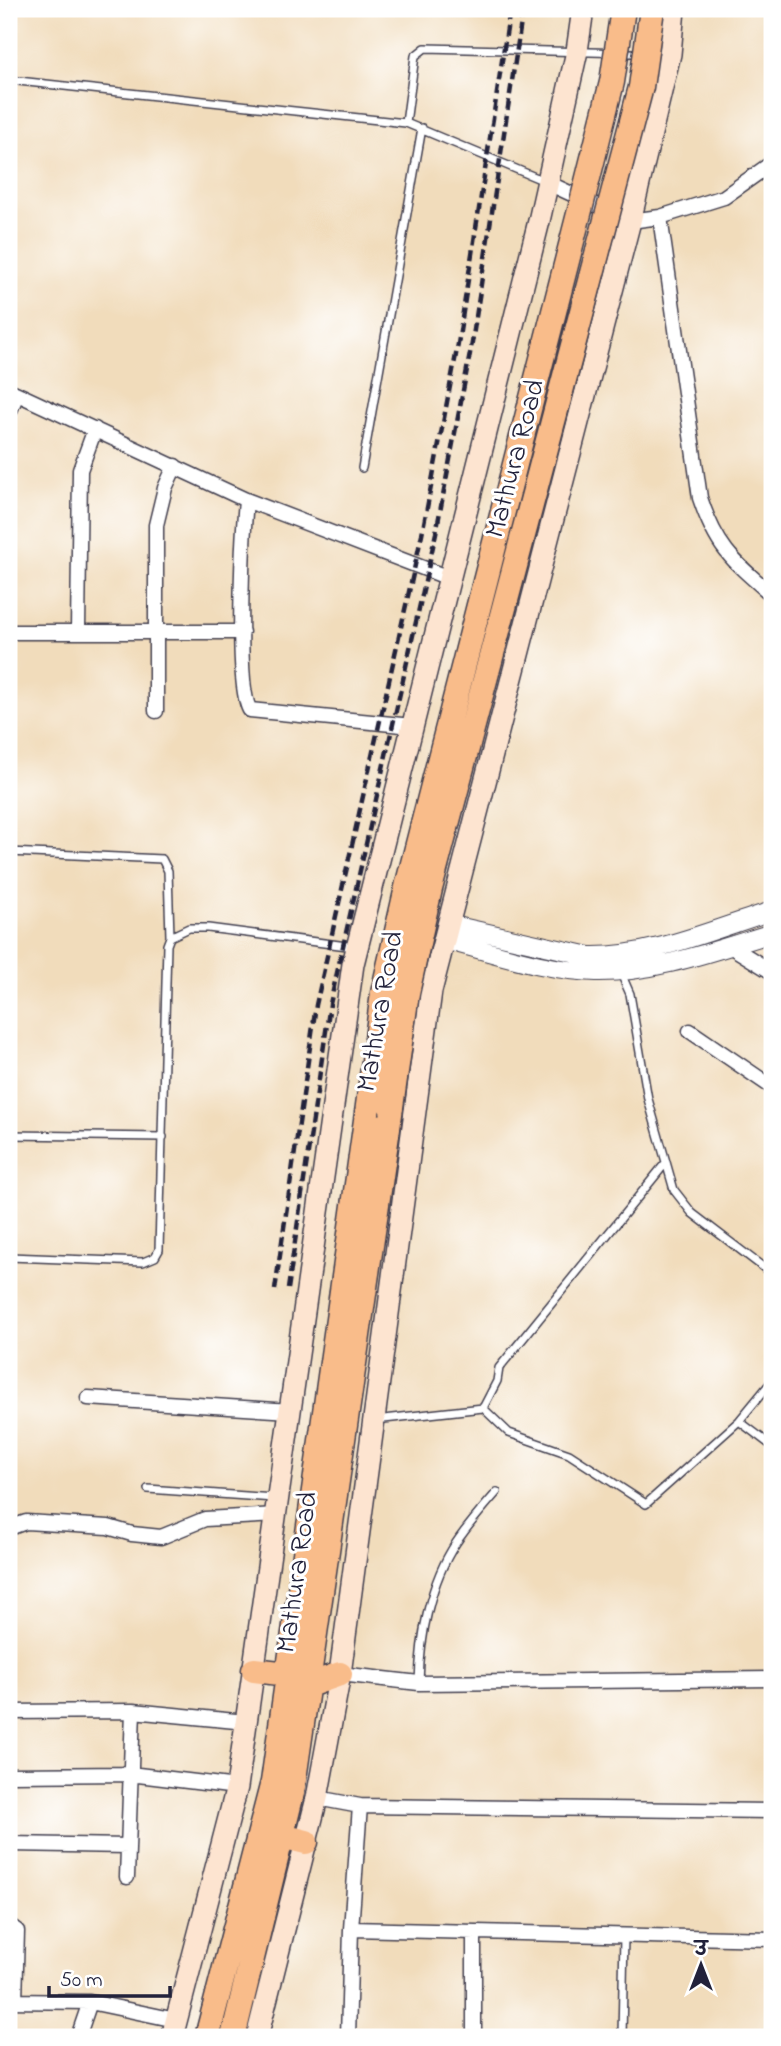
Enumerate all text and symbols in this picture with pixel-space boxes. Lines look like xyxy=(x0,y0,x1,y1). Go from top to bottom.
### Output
street label: Mathura Road xyxy=(476,375,557,543)
street label: Mathura Road xyxy=(347,928,416,1095)
street label: Mathura Road xyxy=(267,1489,330,1656)
north arrow xyxy=(666,1930,736,2000)
text: उ xyxy=(693,1937,710,1964)
scale bar xyxy=(49,1955,170,1999)
text: 50 m xyxy=(60,1966,103,1996)

